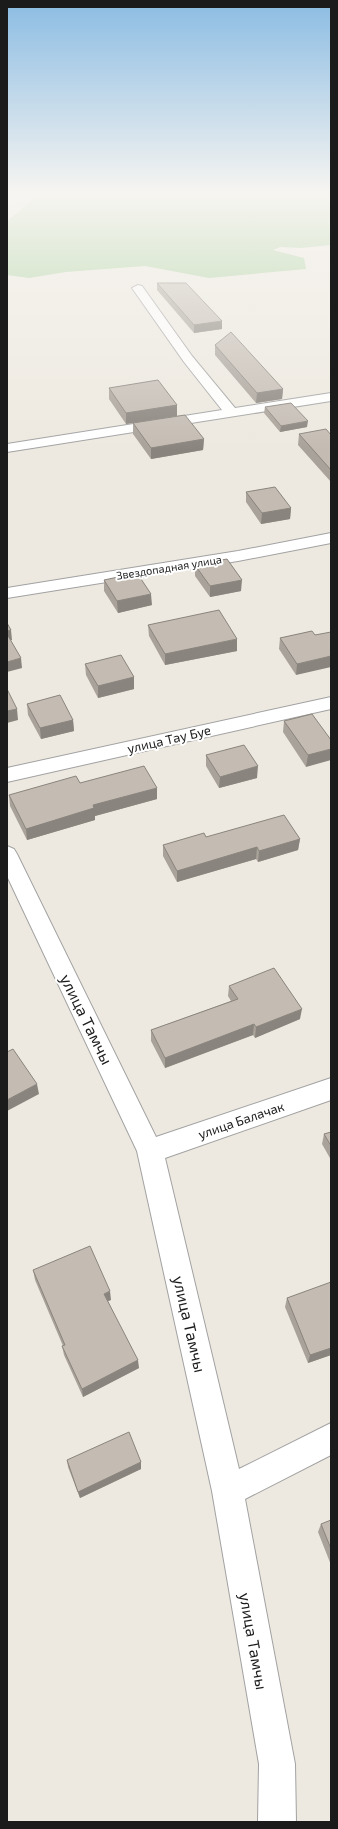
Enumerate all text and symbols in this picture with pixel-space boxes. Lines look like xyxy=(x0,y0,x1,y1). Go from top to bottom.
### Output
street label: Звездопадная улица xyxy=(115,552,223,583)
street label: улица Тау Буе xyxy=(126,722,212,756)
street label: улица Тамчы xyxy=(56,971,117,1068)
street label: улица Балачак xyxy=(196,1098,286,1142)
street label: улица Тамчы xyxy=(169,1274,210,1374)
street label: улица Тамчы xyxy=(235,1591,272,1691)

